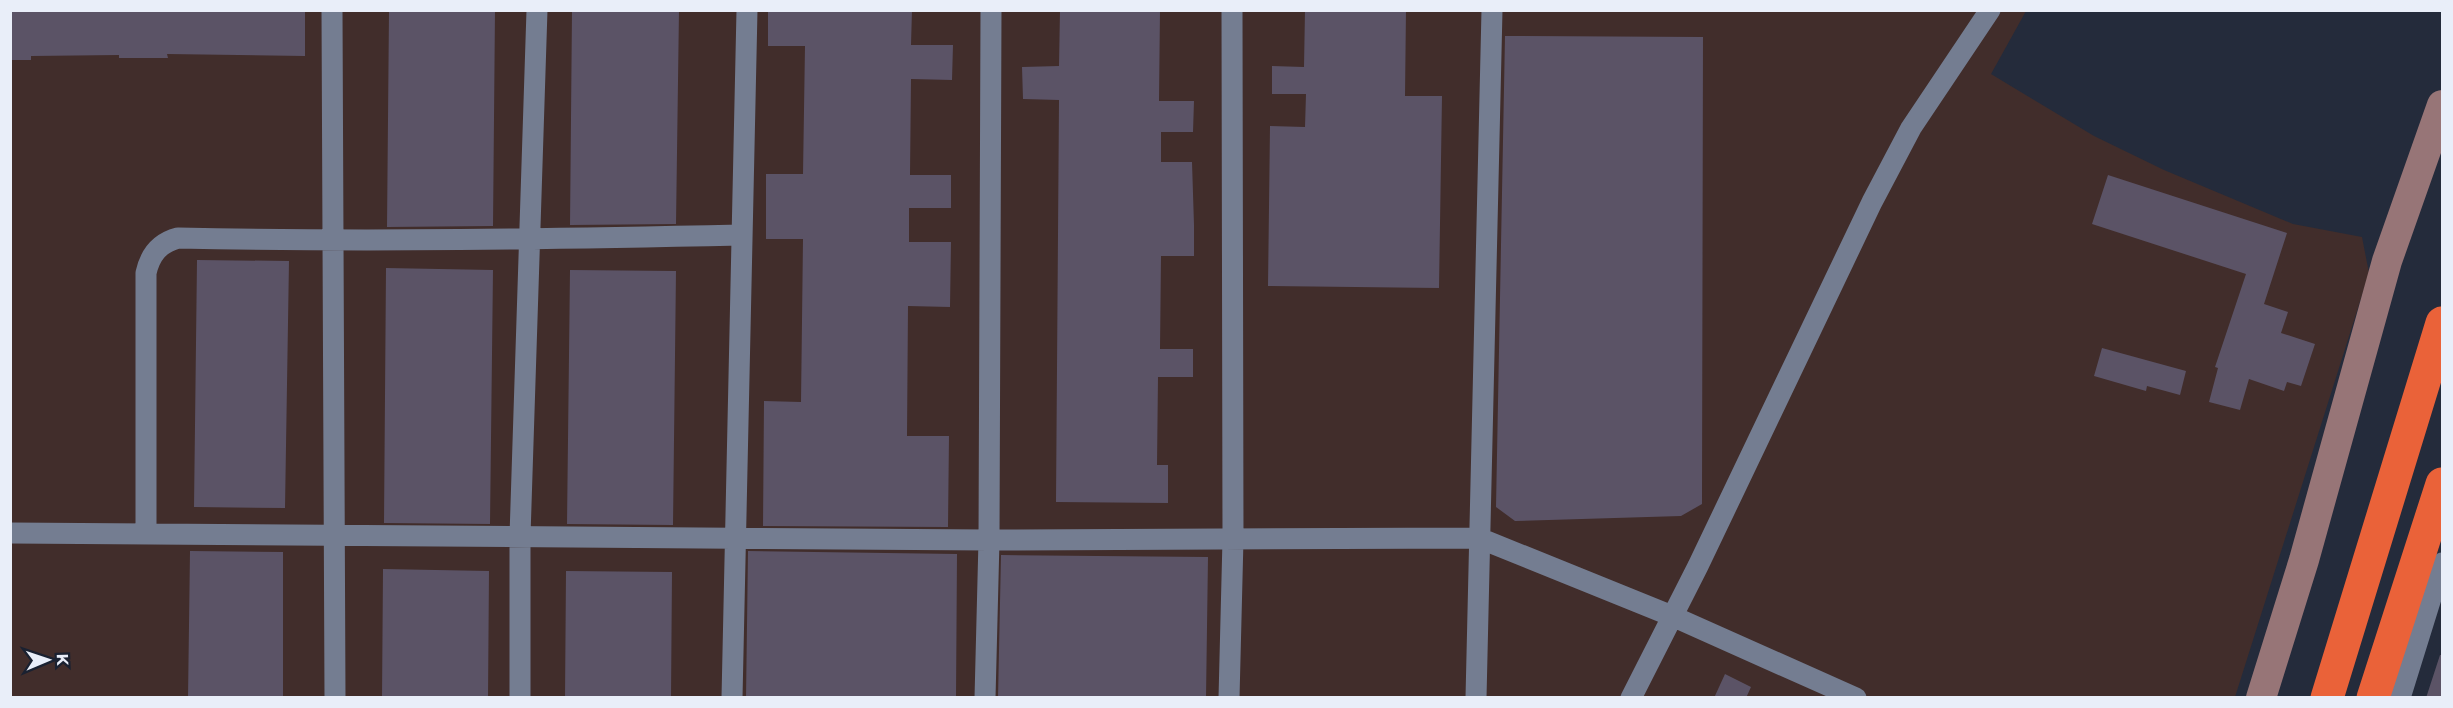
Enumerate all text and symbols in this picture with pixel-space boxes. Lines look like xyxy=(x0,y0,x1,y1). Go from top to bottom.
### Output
north arrow xyxy=(18,630,78,690)
text: K xyxy=(53,653,72,667)

